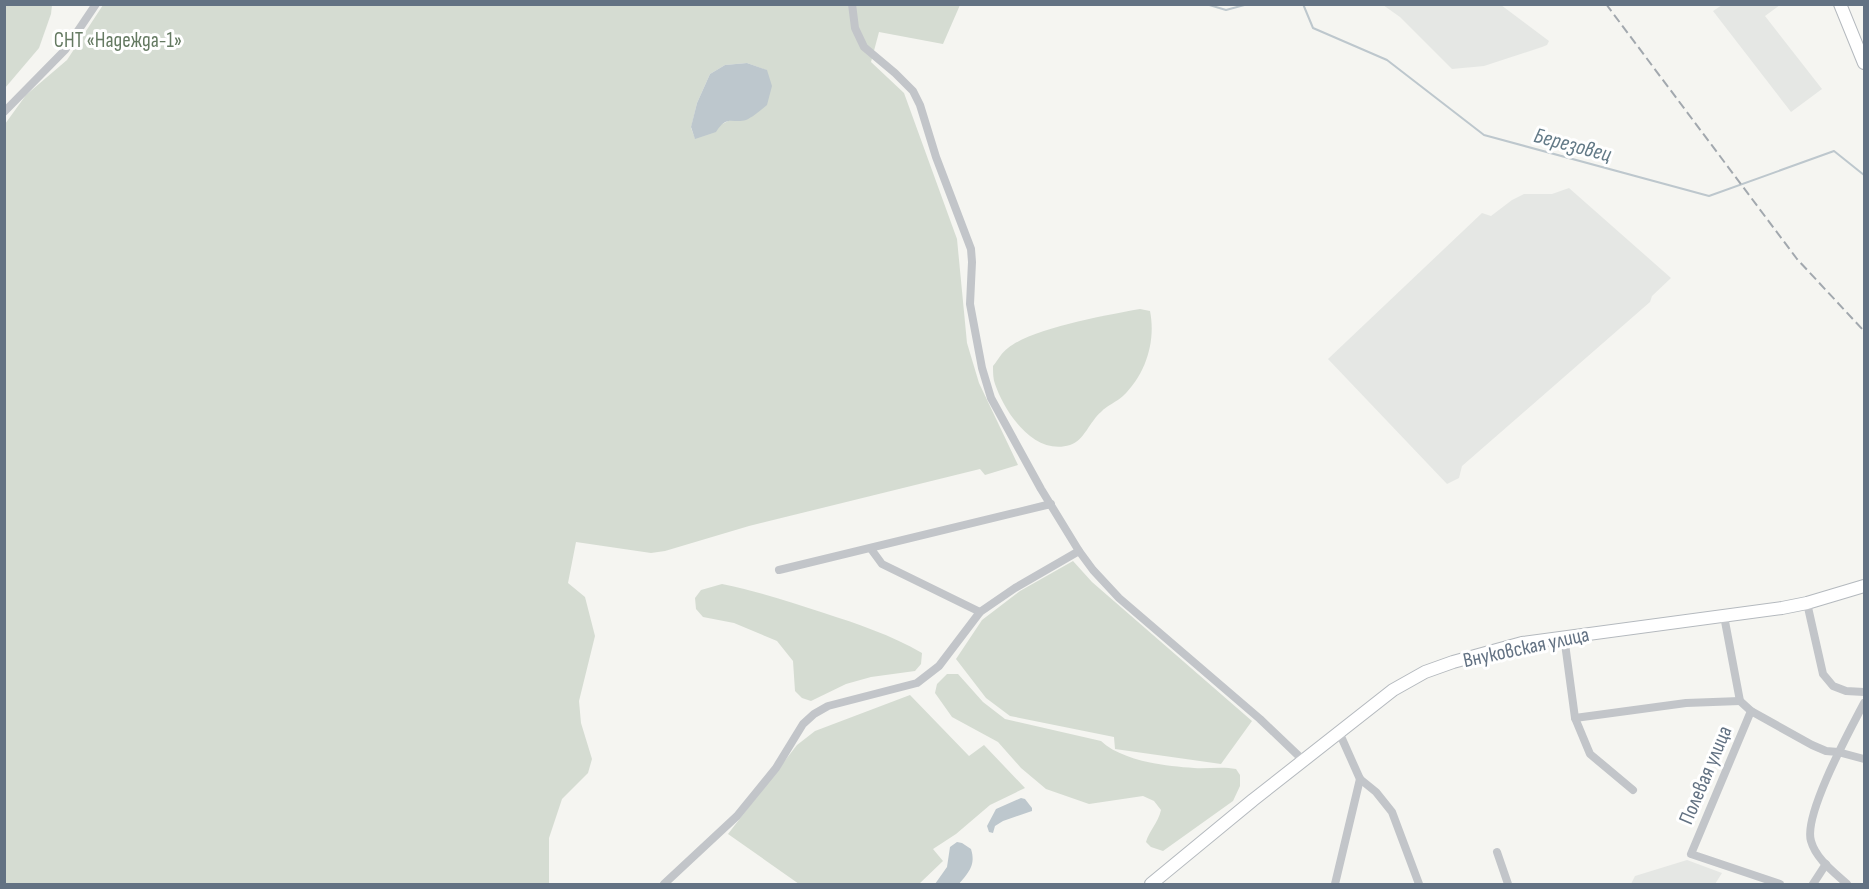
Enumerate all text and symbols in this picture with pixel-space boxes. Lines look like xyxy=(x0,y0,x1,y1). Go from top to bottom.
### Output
park label: СНТ «Надежда-1» xyxy=(54,28,182,53)
water label: Березовец xyxy=(1531,122,1614,169)
street label: Внуковская улица xyxy=(1461,622,1591,673)
street label: Полевая улица xyxy=(1674,722,1737,828)

